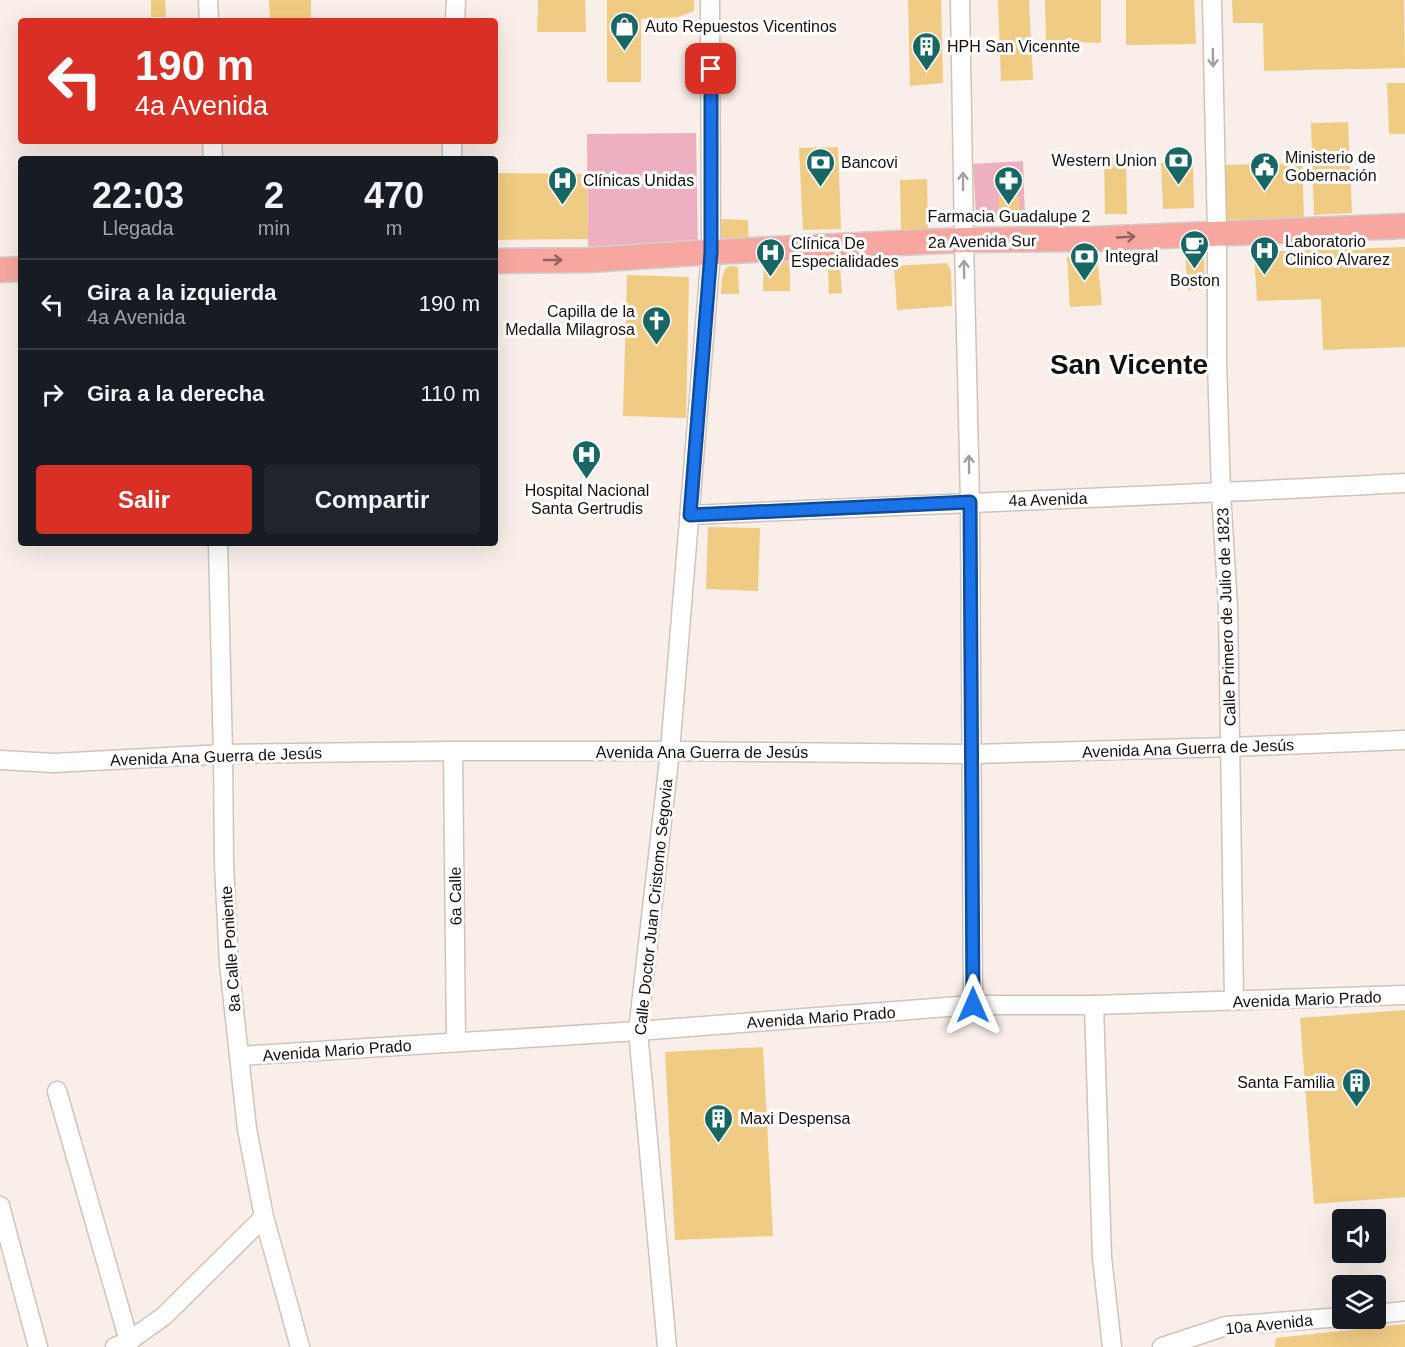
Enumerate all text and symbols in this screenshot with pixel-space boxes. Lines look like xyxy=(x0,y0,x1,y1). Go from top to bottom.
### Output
shop icon: Auto Repuestos Vicentinos xyxy=(608,10,640,52)
place label: Auto Repuestos Vicentinos xyxy=(645,18,837,35)
building icon: HPH San Vicennte xyxy=(910,30,942,72)
place label: HPH San Vicennte xyxy=(947,38,1080,55)
icon: left xyxy=(36,42,114,120)
text: 190 m xyxy=(135,42,254,89)
pin xyxy=(685,43,736,94)
one-way arrow xyxy=(1208,48,1219,68)
icon: arrive xyxy=(694,52,727,85)
text: 4a Avenida xyxy=(135,91,268,121)
bank icon: Western Union xyxy=(1162,144,1194,186)
bank icon: Bancovi xyxy=(804,146,836,188)
place label: Ministerio de Gobernación xyxy=(1285,149,1377,184)
public building icon: Ministerio de Gobernación xyxy=(1248,150,1280,192)
place label: Western Union xyxy=(1051,152,1157,169)
place label: Bancovi xyxy=(841,154,898,171)
hospital icon: Clínicas Unidas xyxy=(546,164,578,206)
pharmacy icon: Farmacia Guadalupe 2 xyxy=(993,164,1025,206)
place label: Clínicas Unidas xyxy=(583,172,694,189)
one-way arrow xyxy=(957,172,969,192)
text: 22:03 xyxy=(92,175,184,216)
text: 2 xyxy=(264,175,284,216)
text: 470 xyxy=(364,175,424,216)
place label: Farmacia Guadalupe 2 xyxy=(928,208,1090,225)
text: Llegada xyxy=(102,217,174,239)
text: min xyxy=(258,217,290,239)
text: m xyxy=(386,217,402,239)
cafe icon: Boston xyxy=(1179,228,1211,270)
street label: 2a Avenida Sur xyxy=(928,232,1037,251)
one-way arrow xyxy=(1115,232,1135,243)
place label: Laboratorio Clinico Alvarez xyxy=(1285,233,1390,268)
hospital icon: Laboratorio Clinico Alvarez xyxy=(1248,234,1280,276)
place label: Clínica De Especialidades xyxy=(791,235,899,270)
hospital icon: Clínica De Especialidades xyxy=(754,236,786,278)
bank icon: Integral xyxy=(1068,240,1100,282)
place label: Integral xyxy=(1105,248,1158,265)
one-way arrow xyxy=(543,254,563,266)
one-way arrow xyxy=(959,260,970,280)
place label: Boston xyxy=(1170,272,1220,289)
text: Gira a la izquierda xyxy=(87,280,277,305)
icon: left xyxy=(36,288,69,321)
text: 190 m xyxy=(419,291,480,316)
place label: Capilla de la Medalla Milagrosa xyxy=(505,303,635,338)
church icon: Capilla de la Medalla Milagrosa xyxy=(640,304,672,346)
text: 4a Avenida xyxy=(87,306,186,328)
district label: San Vicente xyxy=(1050,349,1208,380)
icon: right xyxy=(36,378,69,411)
text: Gira a la derecha xyxy=(87,381,264,406)
text: 110 m xyxy=(420,381,480,406)
hospital icon: Hospital Nacional Santa Gertrudis xyxy=(571,438,603,480)
one-way arrow xyxy=(964,455,975,474)
button: Salir xyxy=(36,465,252,534)
button: Compartir xyxy=(264,465,480,534)
place label: Hospital Nacional Santa Gertrudis xyxy=(525,482,649,517)
street label: 4a Avenida xyxy=(1008,490,1088,509)
street label: Calle Primero de Julio de 1823 xyxy=(1214,507,1239,727)
street label: Avenida Ana Guerra de Jesús xyxy=(1082,736,1294,761)
street label: Avenida Ana Guerra de Jesús xyxy=(110,744,322,769)
street label: Avenida Ana Guerra de Jesús xyxy=(596,744,808,761)
street label: Calle Doctor Juan Cristomo Segovia xyxy=(632,778,675,1036)
street label: 6a Calle xyxy=(446,866,465,925)
street label: 8a Calle Poniente xyxy=(218,885,243,1013)
position arrow xyxy=(941,973,1005,1037)
street label: Avenida Mario Prado xyxy=(1232,988,1382,1011)
street label: Avenida Mario Prado xyxy=(746,1004,896,1031)
street label: Avenida Mario Prado xyxy=(262,1037,412,1064)
building icon: Santa Familia xyxy=(1340,1066,1372,1108)
place label: Santa Familia xyxy=(1237,1074,1335,1091)
building icon: Maxi Despensa xyxy=(703,1102,735,1144)
place label: Maxi Despensa xyxy=(740,1110,850,1127)
map controls xyxy=(1332,1209,1386,1329)
button: sound xyxy=(1332,1209,1386,1263)
button: layers xyxy=(1332,1275,1386,1329)
street label: 10a Avenida xyxy=(1225,1311,1314,1338)

